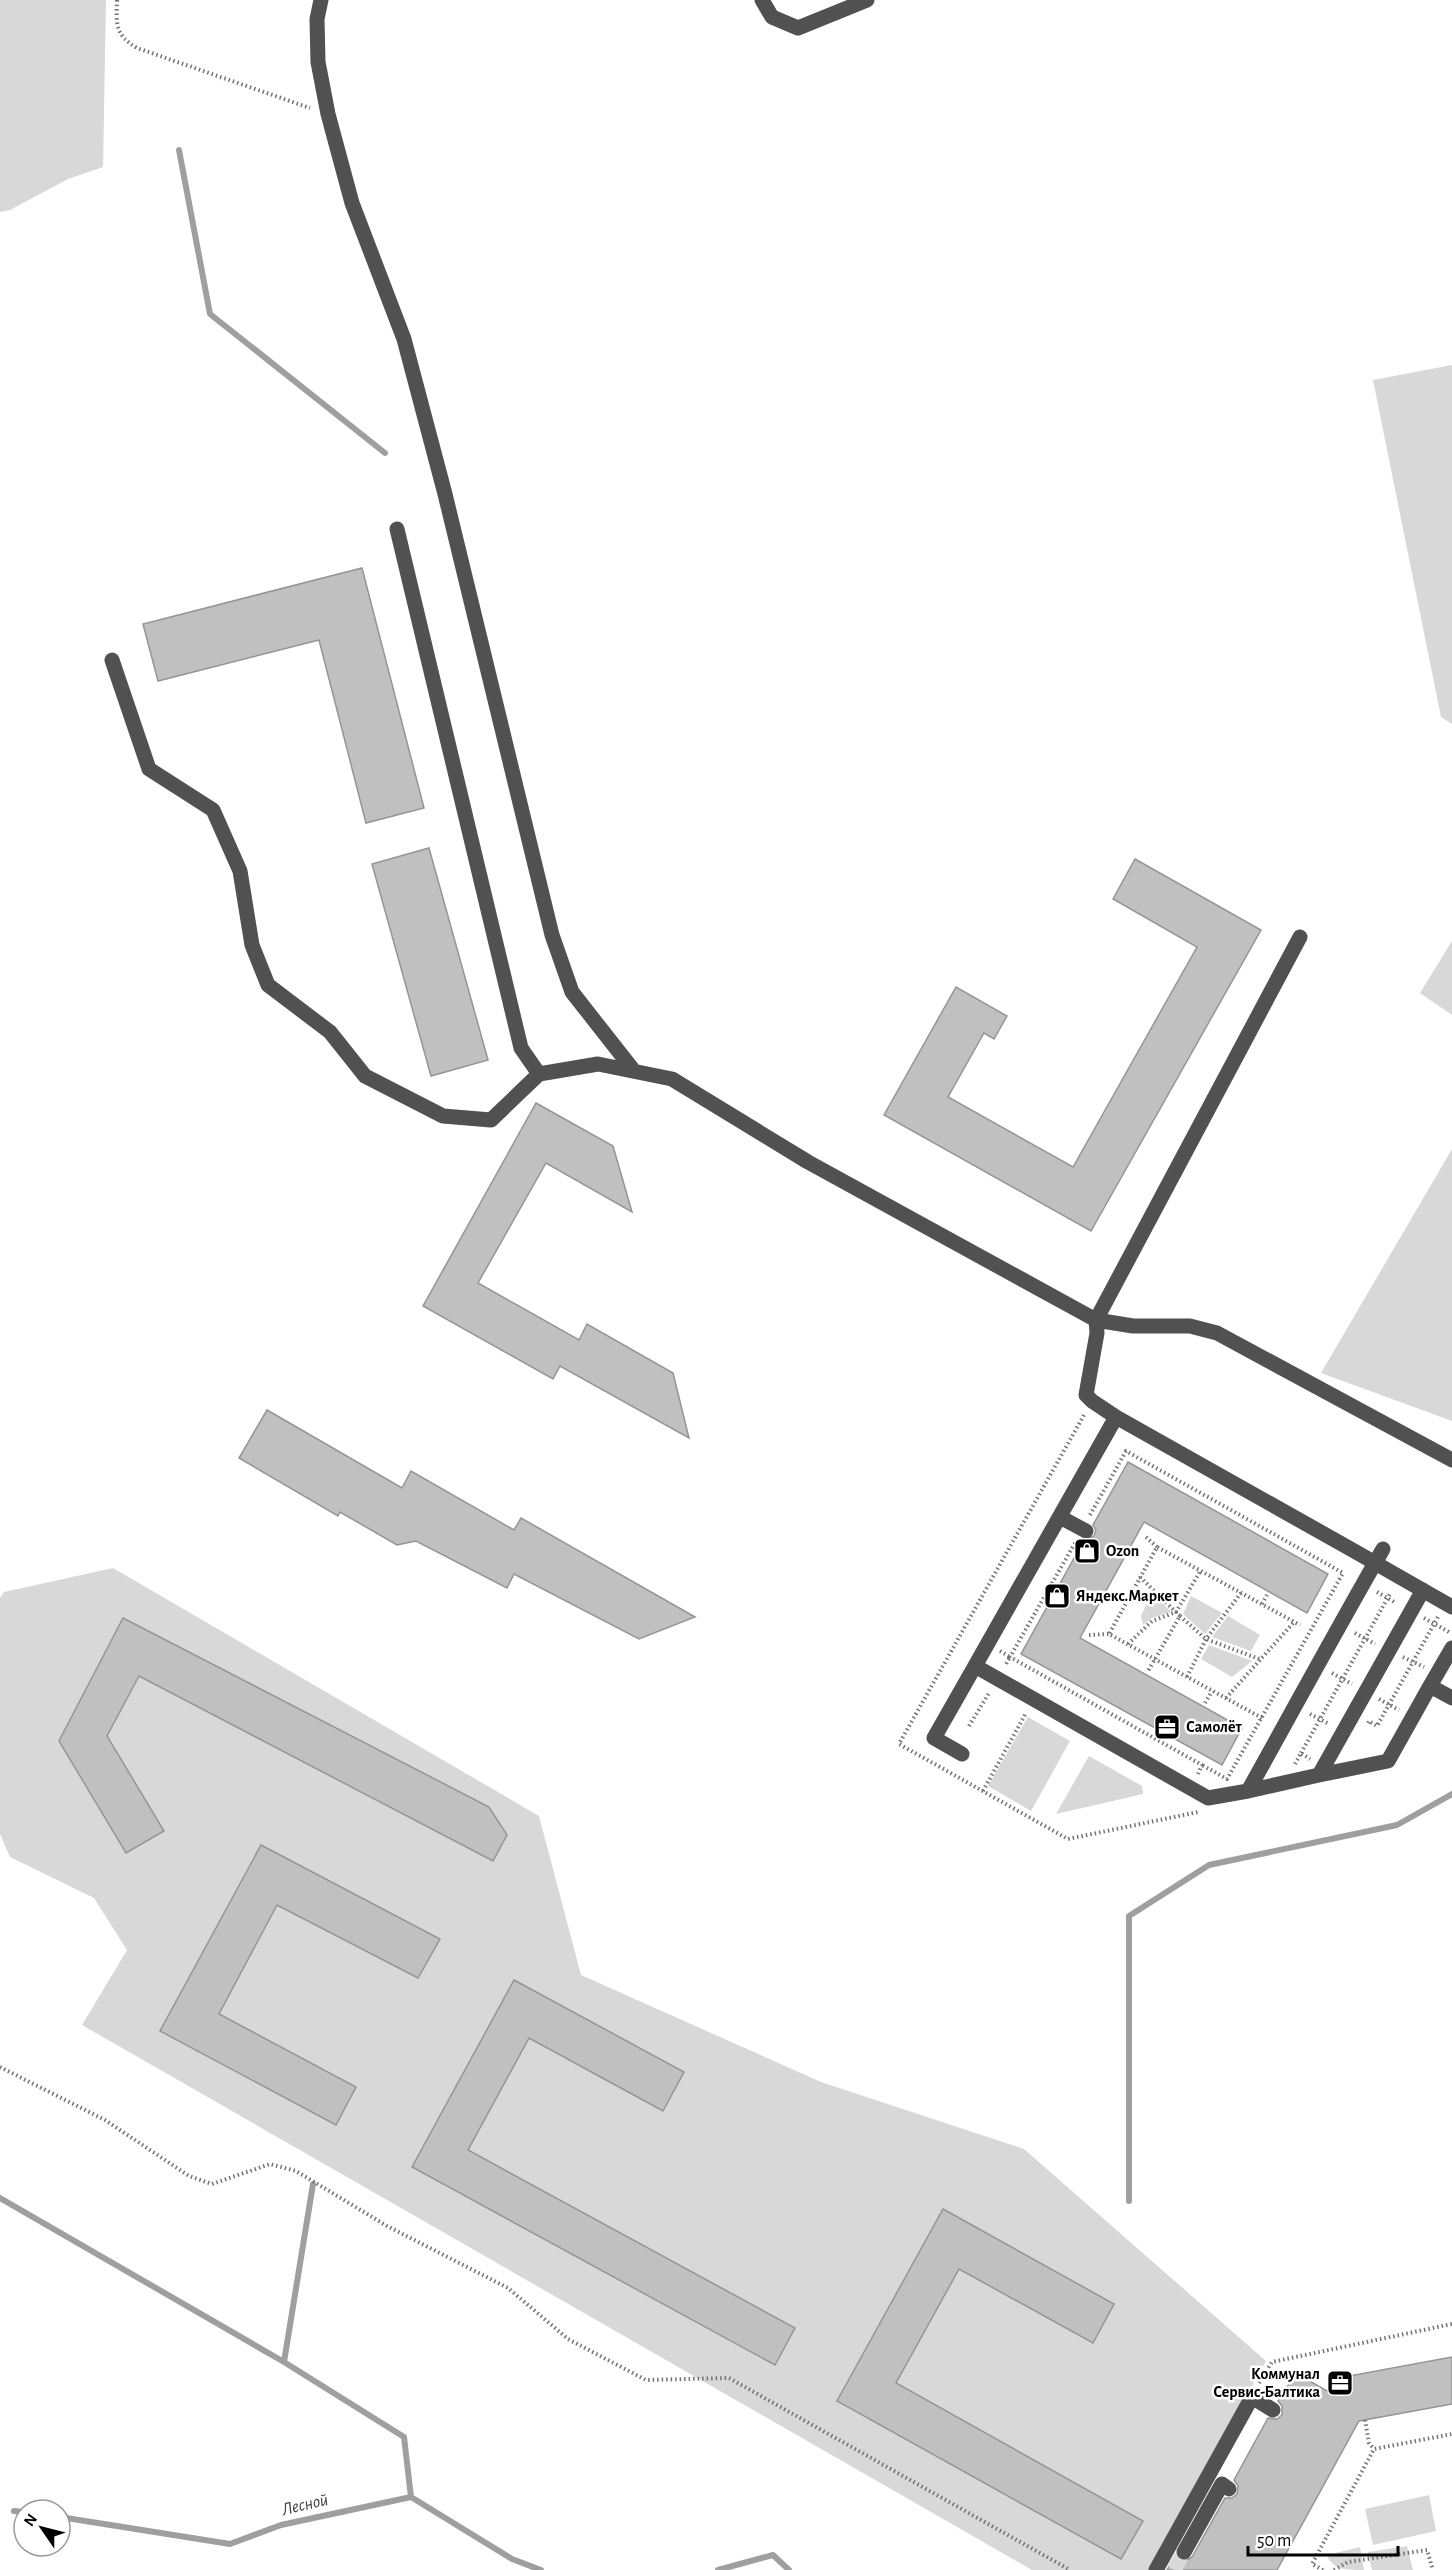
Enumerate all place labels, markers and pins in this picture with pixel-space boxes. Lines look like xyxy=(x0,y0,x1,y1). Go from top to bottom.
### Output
shop icon: Ozon xyxy=(1072,1536,1102,1566)
place label: Ozon xyxy=(1106,1543,1139,1559)
shop icon: Яндекс.Маркет xyxy=(1042,1581,1072,1611)
place label: Яндекс.Маркет xyxy=(1076,1588,1179,1604)
office icon: Самолёт xyxy=(1152,1712,1182,1742)
place label: Самолёт xyxy=(1186,1719,1243,1735)
place label: Коммунал Сервис-Балтика xyxy=(1213,2366,1320,2400)
office icon: Коммунал Сервис-Балтика xyxy=(1325,2368,1355,2398)

